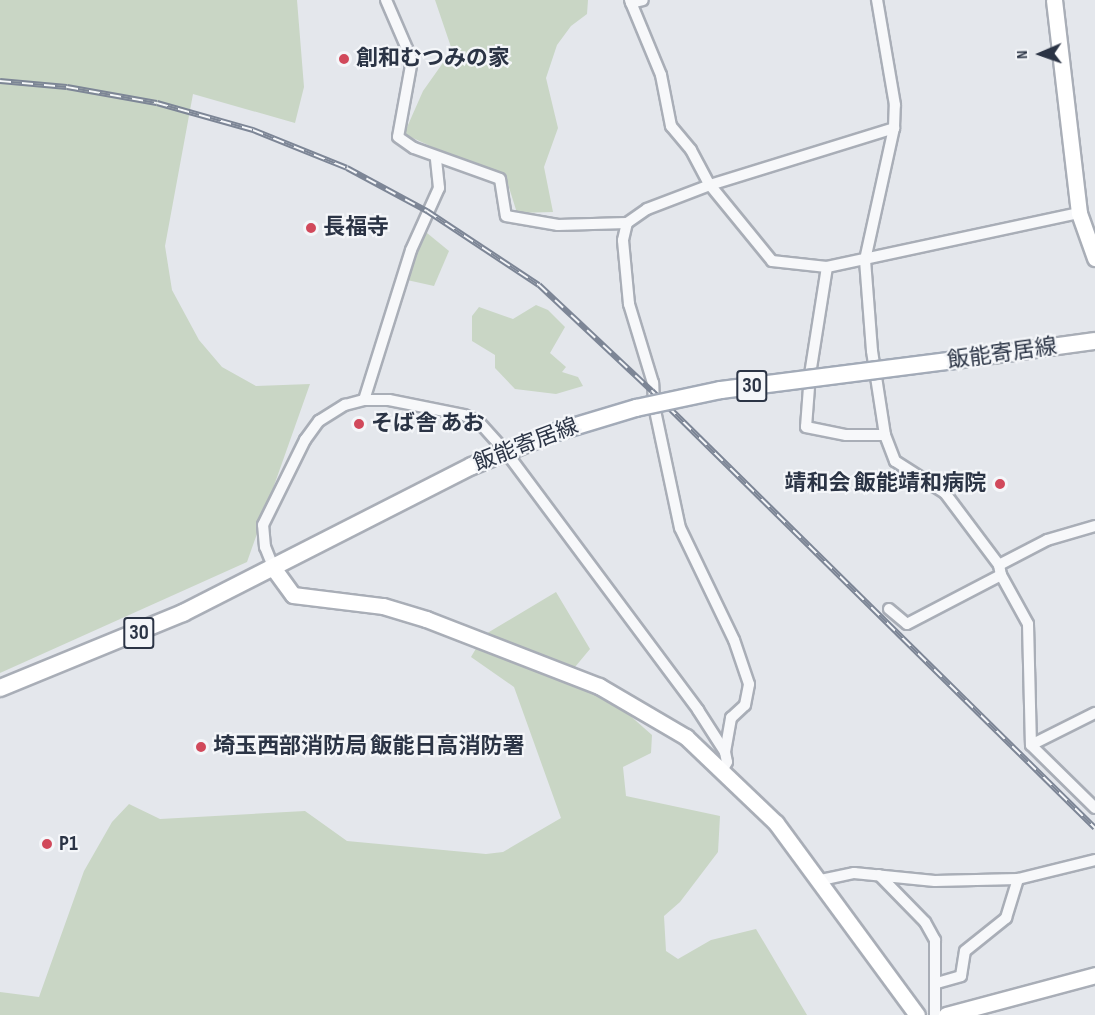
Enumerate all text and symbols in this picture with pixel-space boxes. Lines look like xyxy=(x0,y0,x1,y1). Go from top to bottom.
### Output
north arrow xyxy=(1011,24,1071,84)
place label: 創和むつみの家 xyxy=(356,46,510,72)
text: N xyxy=(1013,50,1032,59)
marker: 創和むつみの家 xyxy=(337,52,351,66)
place label: 長福寺 xyxy=(323,215,389,241)
marker: 長福寺 xyxy=(304,221,318,235)
street label: 飯能寄居線 xyxy=(946,333,1058,375)
road number: 30 xyxy=(736,368,768,404)
place label: そば舎 あお xyxy=(371,411,484,437)
street label: 飯能寄居線 xyxy=(470,413,582,477)
marker: そば舎 あお xyxy=(352,417,366,431)
place label: 靖和会 飯能靖和病院 xyxy=(785,471,986,497)
marker: 靖和会 飯能靖和病院 xyxy=(991,475,1009,493)
road number: 30 xyxy=(122,615,156,651)
place label: 埼玉西部消防局 飯能日高消防署 xyxy=(213,734,524,760)
marker: 埼玉西部消防局 飯能日高消防署 xyxy=(194,740,208,754)
place label: P1 xyxy=(59,831,78,857)
marker: P1 xyxy=(40,837,54,851)

